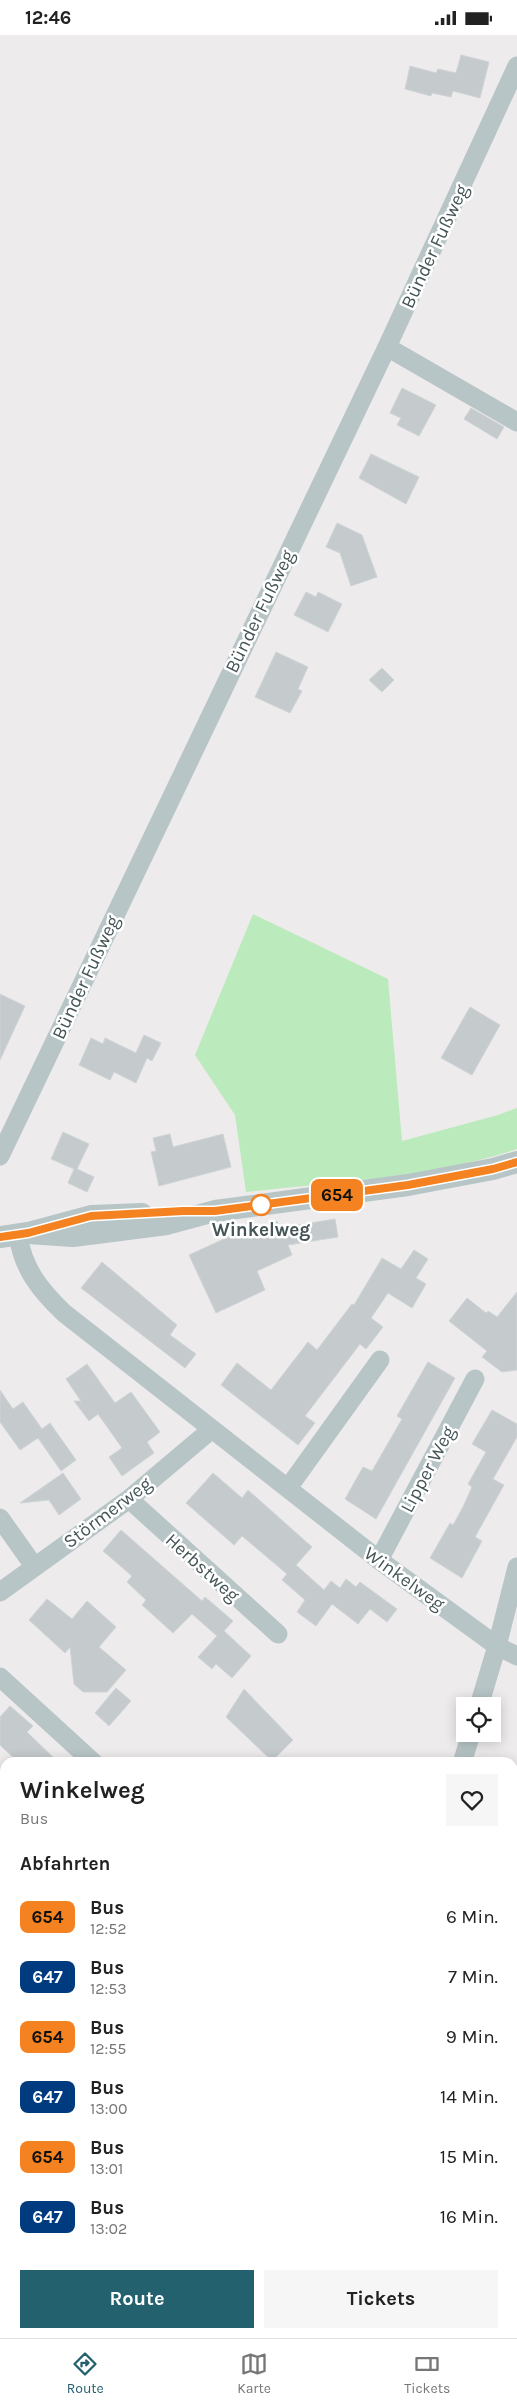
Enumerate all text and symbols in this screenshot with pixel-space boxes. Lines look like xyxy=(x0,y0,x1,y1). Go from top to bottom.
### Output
text: 12:46 xyxy=(25,7,71,29)
street label: Bünder Fußweg xyxy=(397,181,473,312)
street label: Bünder Fußweg xyxy=(221,546,299,677)
street label: Bünder Fußweg xyxy=(48,912,124,1043)
line badge: 654 xyxy=(308,1179,366,1211)
text: 654 xyxy=(321,1184,353,1206)
marker: Winkelweg xyxy=(250,1194,272,1216)
place label: Winkelweg xyxy=(212,1219,310,1241)
street label: Lipper Weg xyxy=(396,1422,460,1516)
street label: Störmerweg xyxy=(59,1472,156,1553)
street label: Herbstweg xyxy=(161,1529,244,1607)
street label: Winkelweg xyxy=(360,1542,449,1616)
map controls xyxy=(456,1697,501,1742)
button: locate xyxy=(456,1697,501,1742)
button: heart xyxy=(446,1774,498,1826)
text: Winkelweg xyxy=(20,1776,145,1804)
text: Bus xyxy=(20,1809,48,1828)
text: Abfahrten xyxy=(20,1853,110,1875)
text: Bus xyxy=(90,1897,124,1919)
text: 654 xyxy=(31,1906,64,1928)
text: 6 Min. xyxy=(446,1906,498,1928)
text: 12:52 xyxy=(90,1919,127,1938)
text: Bus xyxy=(90,1957,124,1979)
text: 647 xyxy=(32,1966,63,1988)
text: 7 Min. xyxy=(448,1966,498,1988)
text: 12:53 xyxy=(90,1979,127,1998)
text: Bus xyxy=(90,2017,124,2039)
text: 654 xyxy=(31,2026,64,2048)
text: 9 Min. xyxy=(446,2026,498,2048)
text: 12:55 xyxy=(90,2039,126,2058)
text: Bus xyxy=(90,2077,124,2099)
text: 647 xyxy=(32,2086,63,2108)
text: 14 Min. xyxy=(440,2086,498,2108)
text: 13:00 xyxy=(90,2099,127,2118)
text: Bus xyxy=(90,2137,124,2159)
text: 654 xyxy=(31,2146,64,2168)
text: 15 Min. xyxy=(440,2146,498,2168)
text: 13:01 xyxy=(90,2159,123,2178)
text: Bus xyxy=(90,2197,124,2219)
text: 647 xyxy=(32,2206,63,2228)
text: 16 Min. xyxy=(440,2206,498,2228)
text: 13:02 xyxy=(90,2219,127,2238)
button: Route xyxy=(20,2270,254,2328)
button: Tickets xyxy=(264,2270,498,2328)
tab: Route xyxy=(67,2350,104,2397)
tab: Karte xyxy=(237,2350,271,2397)
tab: Tickets xyxy=(404,2350,450,2397)

